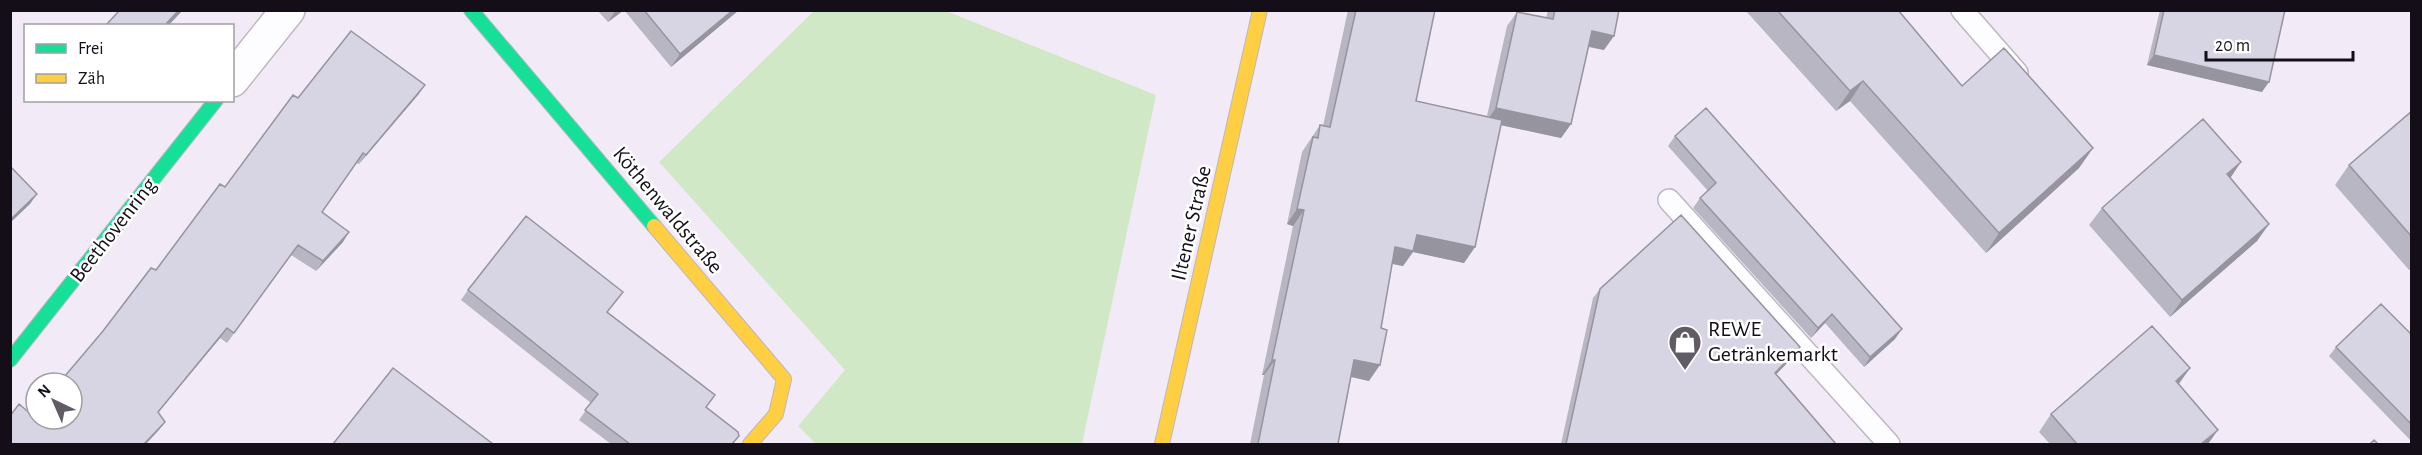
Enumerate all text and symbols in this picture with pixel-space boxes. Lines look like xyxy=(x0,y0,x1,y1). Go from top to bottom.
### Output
legend xyxy=(24,24,234,102)
scale bar xyxy=(2206,24,2353,62)
text: 20 m xyxy=(2215,37,2250,55)
text: Frei xyxy=(78,40,104,58)
text: Zäh xyxy=(78,70,105,88)
street label: Köthenwaldstraße xyxy=(609,142,727,278)
street label: Iltener Straße xyxy=(1167,163,1215,283)
street label: Beethovenring xyxy=(66,174,161,286)
place label: REWE Getränkemarkt xyxy=(1708,318,1838,365)
shop icon: REWE Getränkemarkt xyxy=(1667,324,1703,371)
north arrow xyxy=(24,371,84,431)
text: N xyxy=(35,381,54,401)

